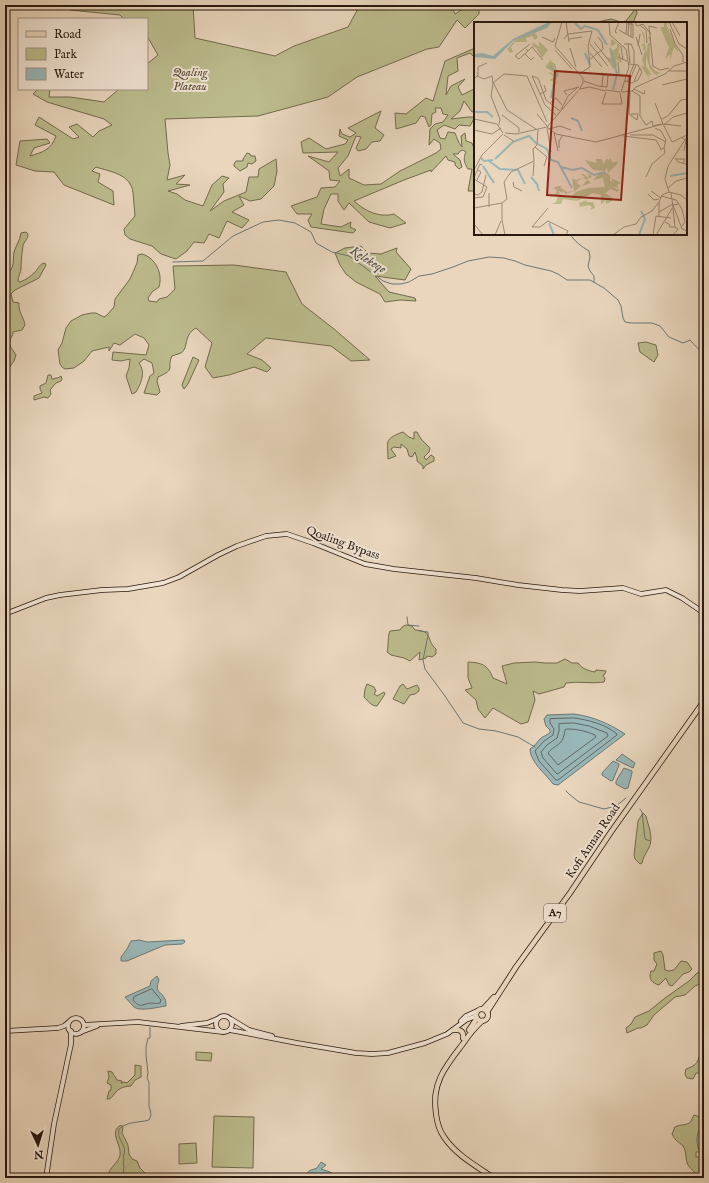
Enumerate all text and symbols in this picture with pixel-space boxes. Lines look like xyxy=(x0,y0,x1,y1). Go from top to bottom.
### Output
legend xyxy=(18,18,148,90)
inset map xyxy=(474,22,687,235)
text: Road xyxy=(54,27,82,42)
text: Park xyxy=(54,47,77,62)
park label: Qoaling Plateau xyxy=(173,65,208,94)
text: Water xyxy=(54,67,85,82)
water label: Kelekeqe xyxy=(346,242,390,278)
street label: Qoaling Bypass xyxy=(304,523,382,564)
street label: Kofi Annan Road xyxy=(562,800,624,881)
road number: A7 xyxy=(544,904,566,922)
north arrow xyxy=(18,1125,58,1165)
text: N xyxy=(33,1147,45,1161)

